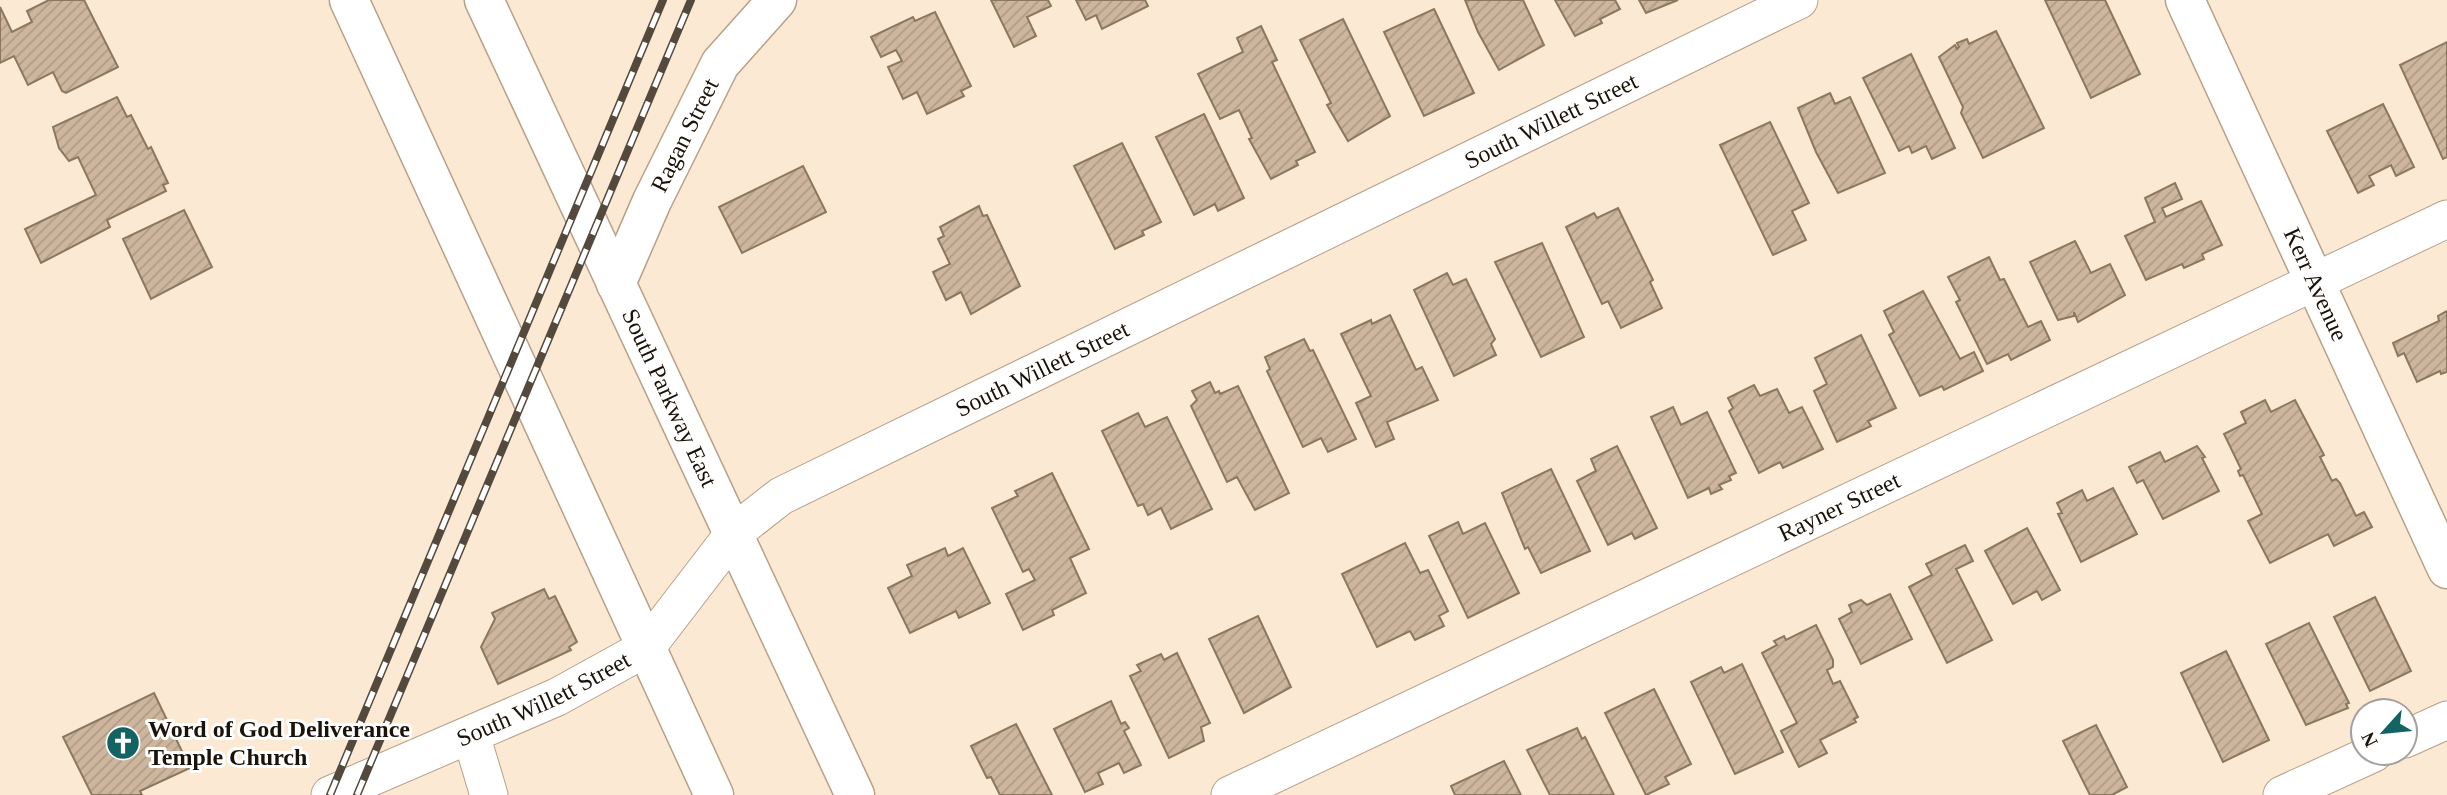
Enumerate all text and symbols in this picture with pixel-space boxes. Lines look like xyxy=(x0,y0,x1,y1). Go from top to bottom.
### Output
street label: South Willett Street xyxy=(1460,68,1642,174)
street label: Ragan Street xyxy=(646,74,724,196)
street label: Kerr Avenue xyxy=(2279,224,2353,345)
street label: South Parkway East xyxy=(617,305,722,491)
street label: South Willett Street xyxy=(951,315,1133,422)
street label: Rayner Street xyxy=(1774,467,1904,547)
street label: South Willett Street xyxy=(453,646,635,752)
north arrow xyxy=(2349,697,2419,767)
place label: Word of God Deliverance Temple Church xyxy=(148,716,410,770)
church icon: Word of God Deliverance Temple Church xyxy=(104,724,142,762)
text: N xyxy=(2357,728,2382,750)

